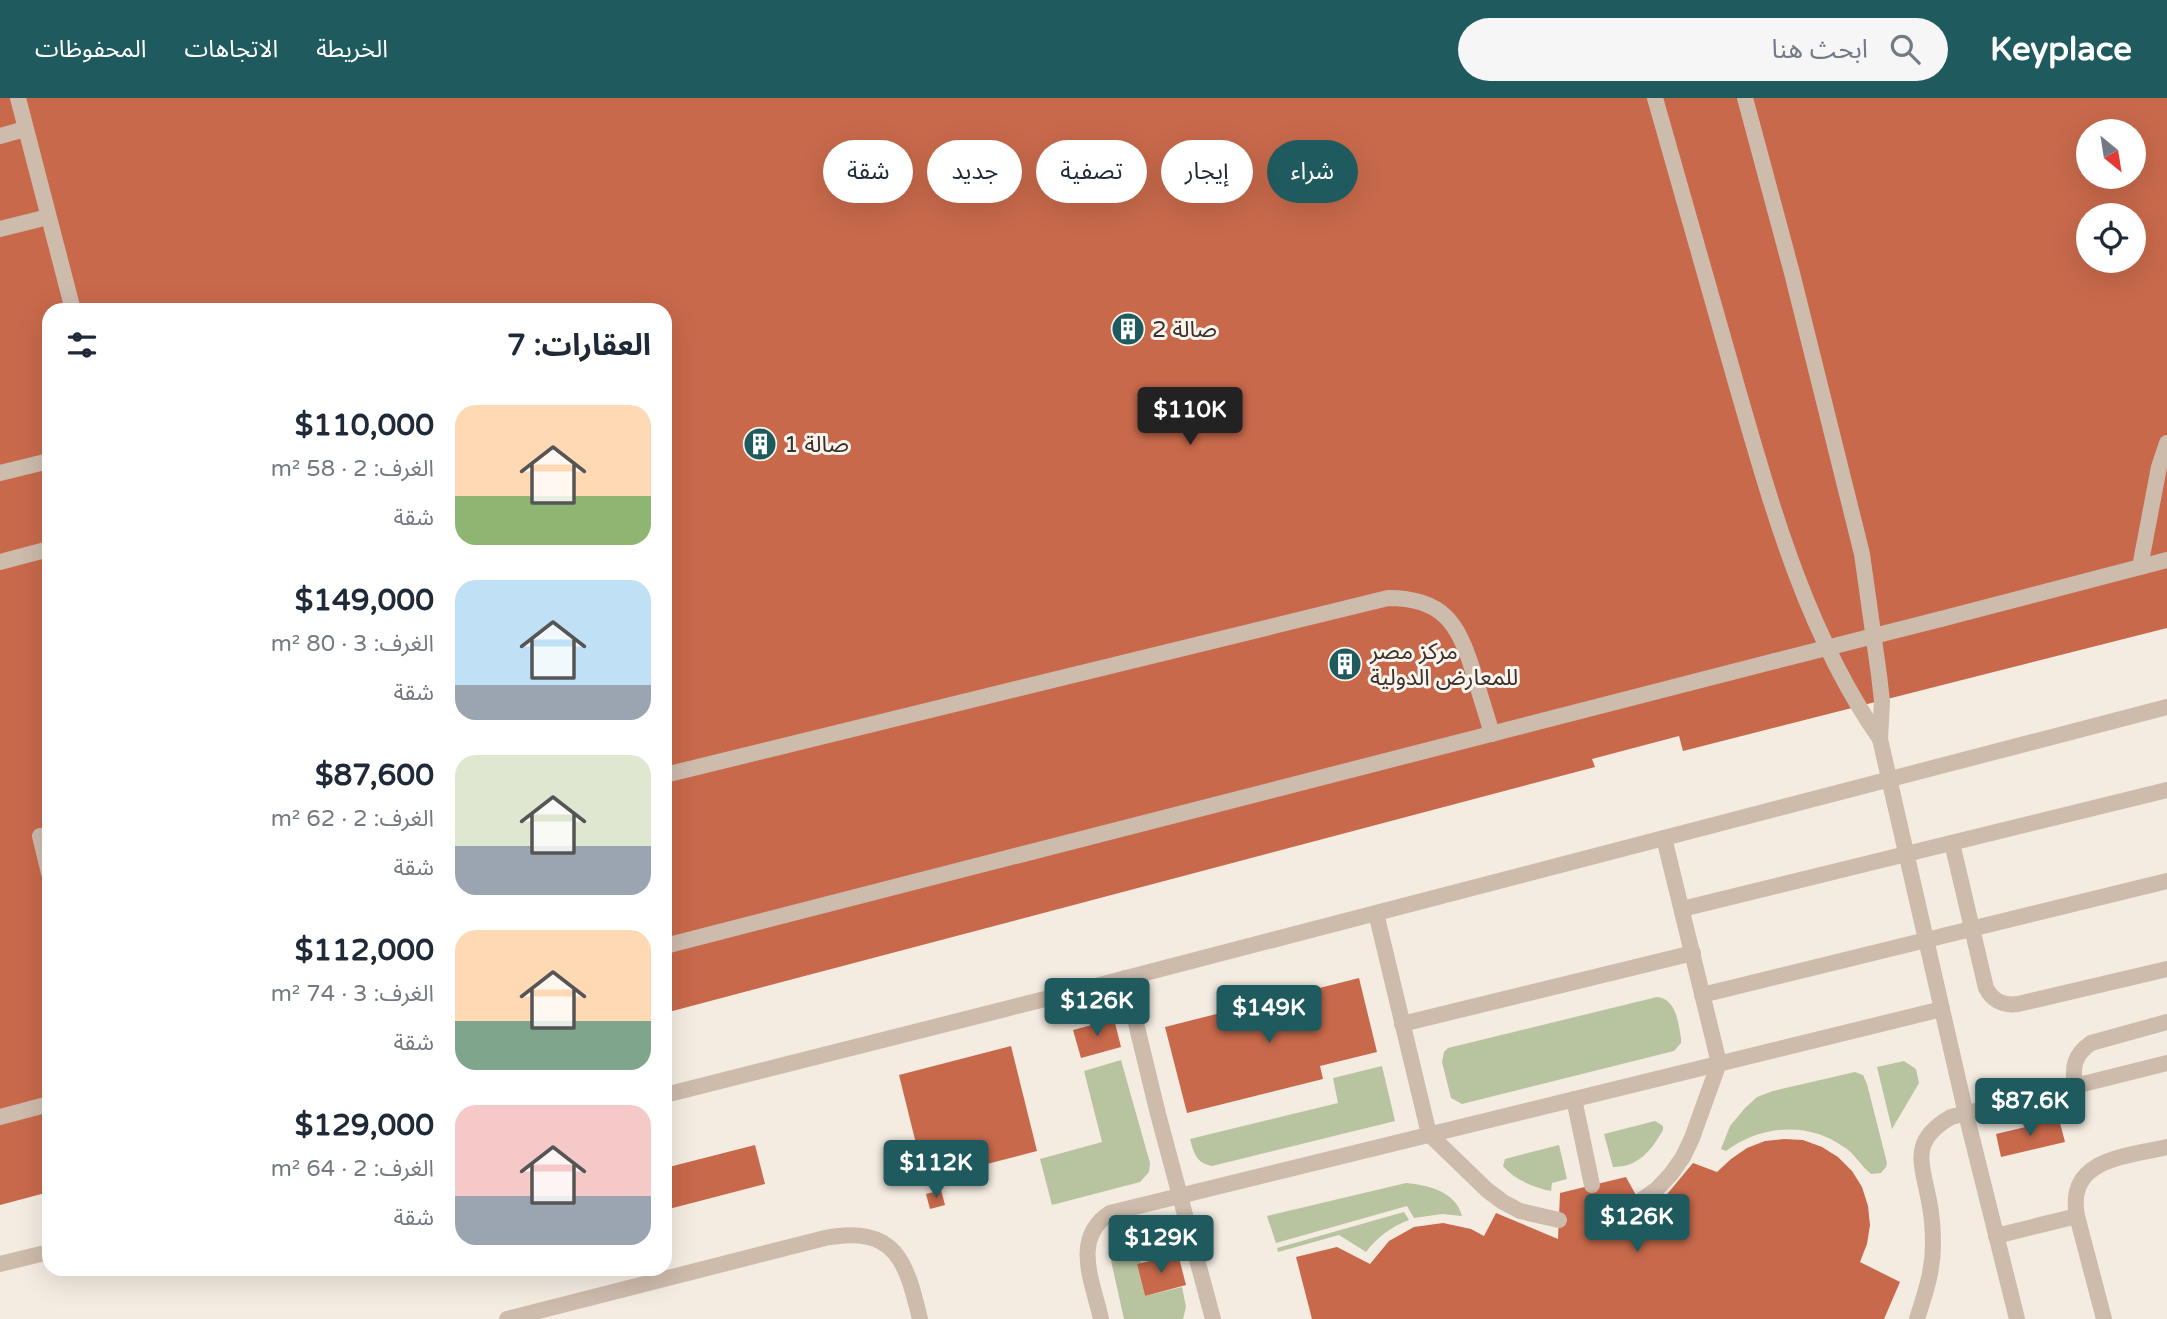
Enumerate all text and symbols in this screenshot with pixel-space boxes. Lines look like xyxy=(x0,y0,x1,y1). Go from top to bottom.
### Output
search box xyxy=(1458,18,1948,81)
icon: search xyxy=(1886,30,1924,68)
text: Keyplace xyxy=(1990,30,2132,69)
text: ابحث هنا xyxy=(1772,34,1868,65)
text: المحفوظات xyxy=(35,35,146,64)
text: الاتجاهات xyxy=(184,35,278,64)
text: الخريطة xyxy=(316,35,388,64)
north arrow xyxy=(2076,119,2146,189)
map controls xyxy=(2076,119,2146,273)
chip: شقة xyxy=(823,140,913,203)
chip: جديد xyxy=(927,140,1022,203)
chip: تصفية xyxy=(1036,140,1147,203)
chip: إيجار xyxy=(1161,140,1253,203)
chip: شراء xyxy=(1267,140,1358,203)
button: locate xyxy=(2076,203,2146,273)
building icon: صالة 2 xyxy=(1109,310,1147,348)
place label: صالة 2 xyxy=(1152,316,1217,344)
icon: filters xyxy=(63,326,101,364)
text: العقارات: 7 xyxy=(507,327,651,364)
pin: $110K xyxy=(1141,388,1239,447)
text: $110K xyxy=(1154,396,1226,424)
text: $110,000 xyxy=(295,407,434,444)
building icon: صالة 1 xyxy=(741,425,779,463)
place label: صالة 1 xyxy=(784,431,849,459)
icon: home xyxy=(511,433,595,517)
text: الغرف: 2 · 58 m² xyxy=(271,455,434,483)
text: شقة xyxy=(393,504,434,532)
text: $149,000 xyxy=(295,582,434,619)
icon: home xyxy=(511,608,595,692)
text: الغرف: 3 · 80 m² xyxy=(271,630,434,658)
place label: مركز مصر للمعارض الدولية xyxy=(1369,638,1518,692)
building icon: مركز مصر للمعارض الدولية xyxy=(1326,645,1364,683)
text: شقة xyxy=(393,679,434,707)
text: $87,600 xyxy=(315,757,434,794)
icon: home xyxy=(511,783,595,867)
text: الغرف: 2 · 62 m² xyxy=(271,805,434,833)
text: شقة xyxy=(393,854,434,882)
text: $112,000 xyxy=(295,932,434,969)
icon: home xyxy=(511,958,595,1042)
pin: $126K xyxy=(1048,978,1146,1038)
text: الغرف: 3 · 74 m² xyxy=(271,980,434,1008)
pin: $149K xyxy=(1220,986,1318,1045)
text: $126K xyxy=(1061,987,1133,1015)
text: $149K xyxy=(1233,994,1305,1022)
text: شقة xyxy=(393,1029,434,1057)
pin: $87.6K xyxy=(1973,1079,2087,1138)
text: $87.6K xyxy=(1991,1087,2069,1115)
text: $129,000 xyxy=(295,1107,434,1144)
icon: home xyxy=(511,1133,595,1217)
pin: $112K xyxy=(887,1140,985,1200)
text: $112K xyxy=(900,1149,972,1177)
text: الغرف: 2 · 64 m² xyxy=(271,1155,434,1183)
pin: $126K xyxy=(1588,1194,1686,1254)
text: $126K xyxy=(1601,1203,1673,1231)
text: شقة xyxy=(393,1204,434,1232)
pin: $129K xyxy=(1112,1216,1210,1275)
text: $129K xyxy=(1125,1224,1197,1252)

